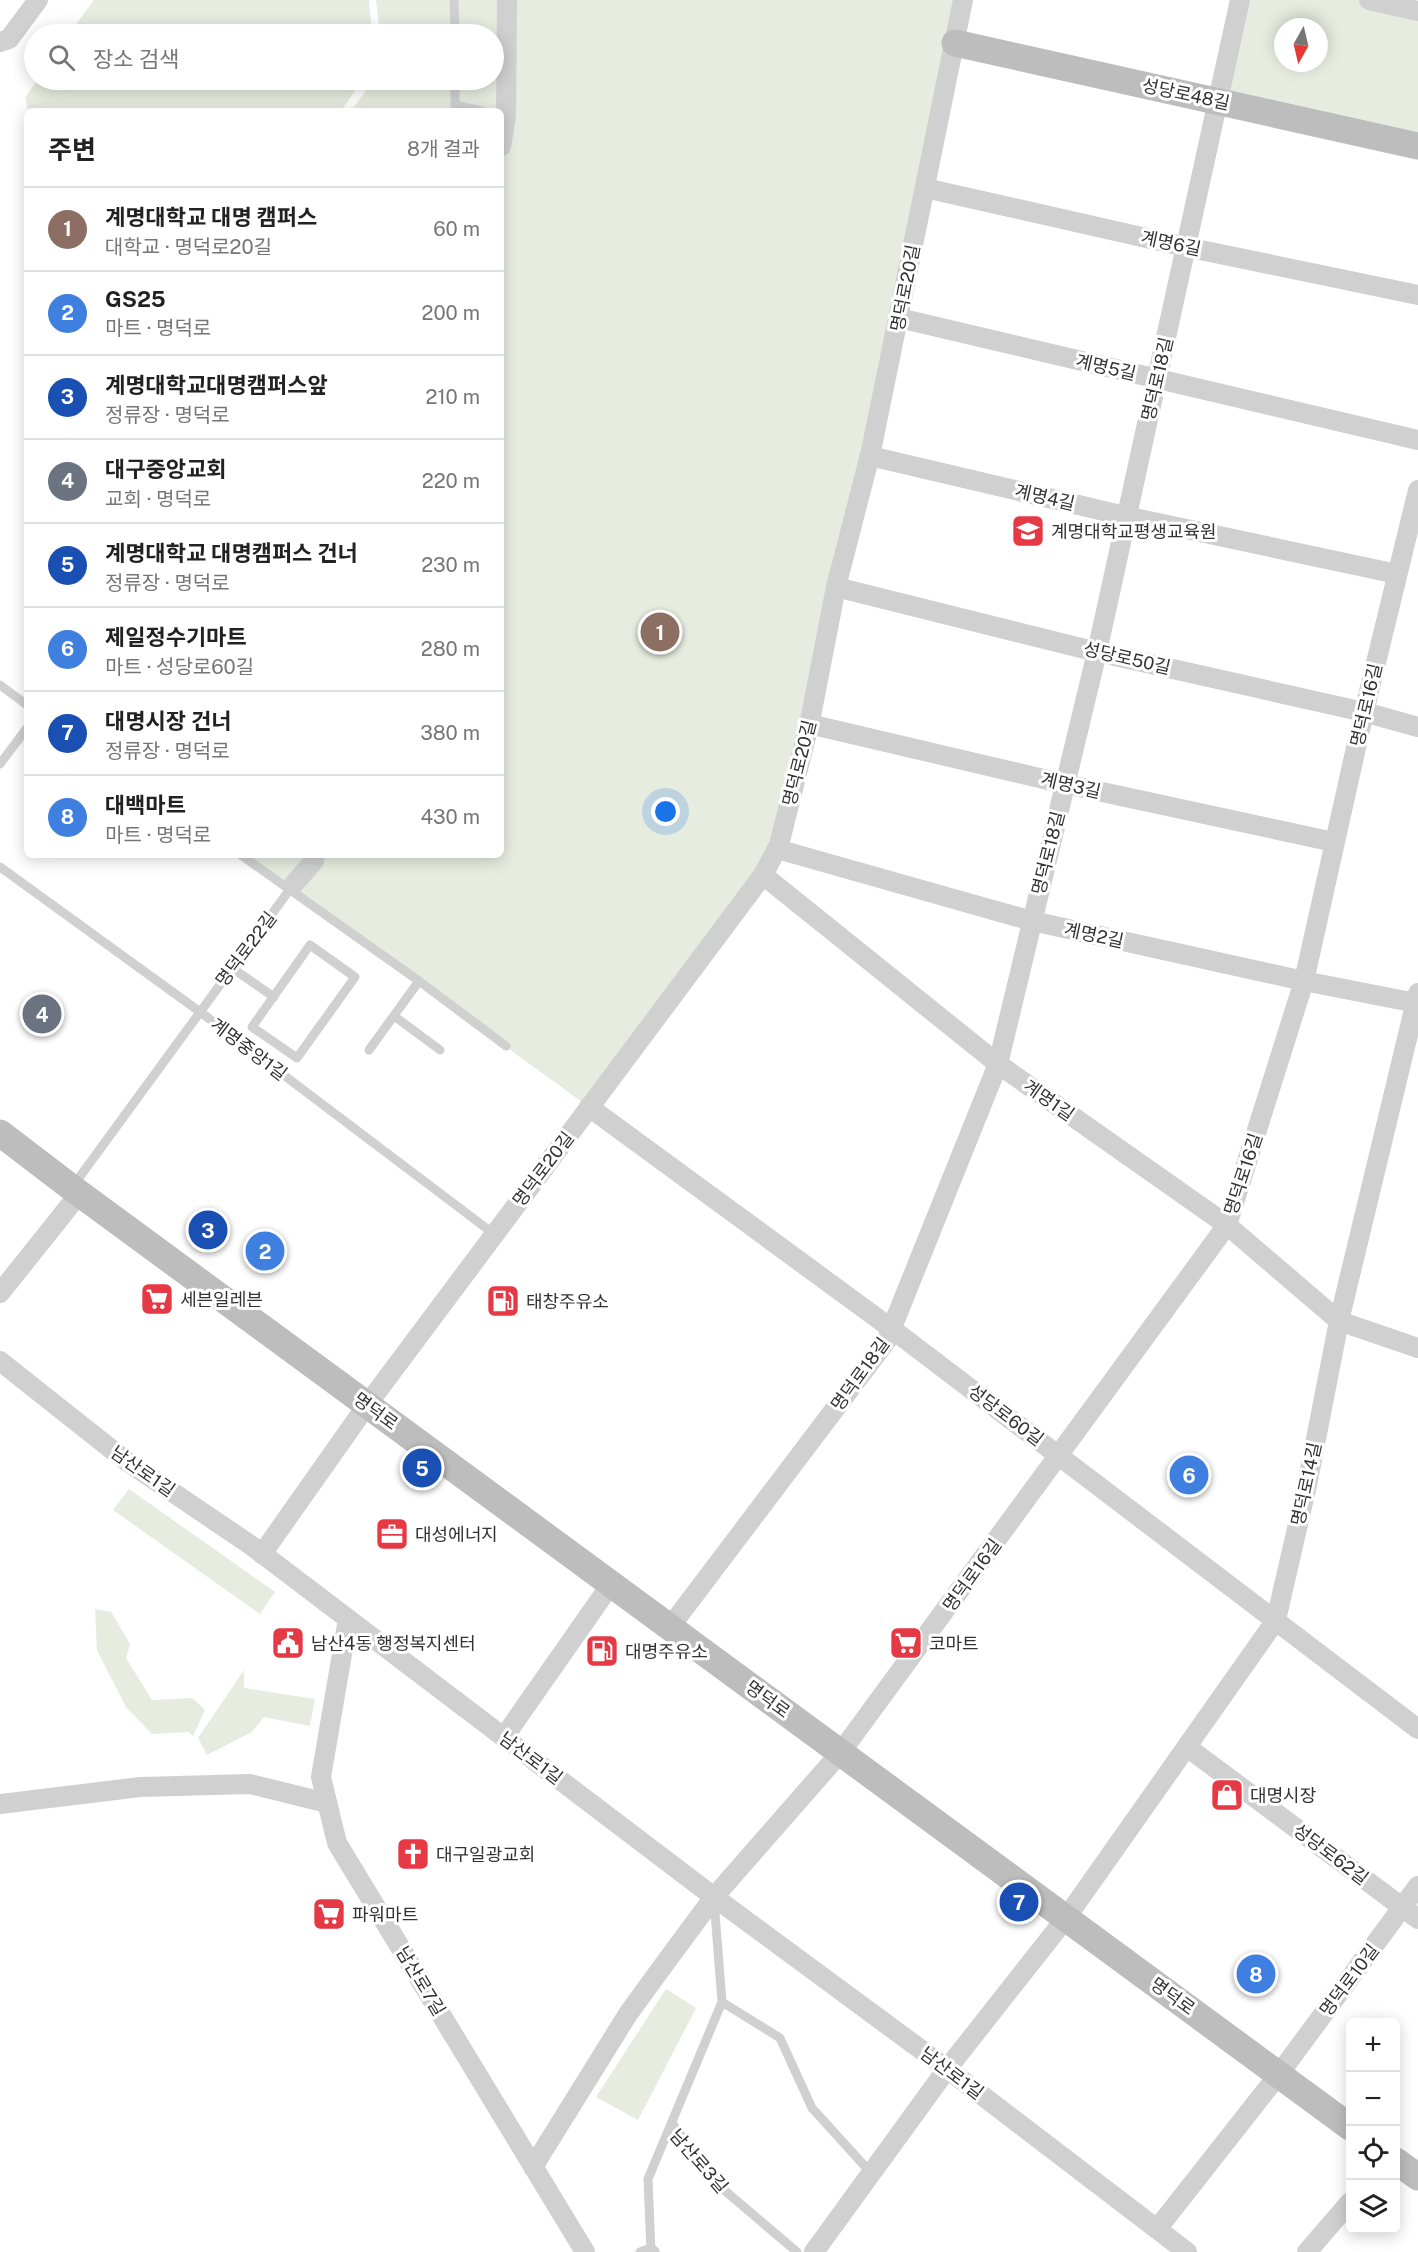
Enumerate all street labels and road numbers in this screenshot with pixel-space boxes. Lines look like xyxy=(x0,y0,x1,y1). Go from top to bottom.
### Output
street label: 성당로48길 xyxy=(1140,74,1232,114)
street label: 계명6길 xyxy=(1139,226,1203,260)
street label: 명덕로20길 xyxy=(886,243,924,333)
street label: 명덕로18길 xyxy=(1137,335,1177,423)
street label: 계명5길 xyxy=(1074,350,1138,384)
street label: 계명4길 xyxy=(1013,480,1077,514)
street label: 성당로50길 xyxy=(1081,638,1173,678)
street label: 명덕로16길 xyxy=(1346,661,1386,749)
street label: 명덕로20길 xyxy=(778,718,820,808)
street label: 계명3길 xyxy=(1039,768,1103,802)
street label: 명덕로18길 xyxy=(1028,809,1068,897)
street label: 명덕로22길 xyxy=(211,908,281,990)
street label: 계명2길 xyxy=(1062,918,1126,952)
street label: 계명중앙1길 xyxy=(207,1013,291,1085)
street label: 계명1길 xyxy=(1020,1075,1078,1125)
street label: 명덕로20길 xyxy=(508,1128,578,1210)
street label: 명덕로16길 xyxy=(1220,1130,1266,1218)
street label: 명덕로18길 xyxy=(826,1333,894,1415)
street label: 성당로60길 xyxy=(964,1380,1048,1450)
street label: 명덕로 xyxy=(350,1388,402,1434)
street label: 명덕로14길 xyxy=(1287,1440,1325,1528)
street label: 남산로1길 xyxy=(107,1441,179,1501)
street label: 명덕로16길 xyxy=(939,1535,1005,1615)
street label: 명덕로 xyxy=(742,1676,794,1722)
street label: 남산로1길 xyxy=(495,1727,567,1789)
street label: 성당로62길 xyxy=(1289,1819,1373,1889)
street label: 명덕로10길 xyxy=(1315,1940,1383,2020)
street label: 남산로7길 xyxy=(392,1943,450,2019)
street label: 명덕로 xyxy=(1147,1973,1199,2019)
street label: 남산로1길 xyxy=(916,2042,988,2104)
street label: 남산로3길 xyxy=(666,2125,732,2197)

